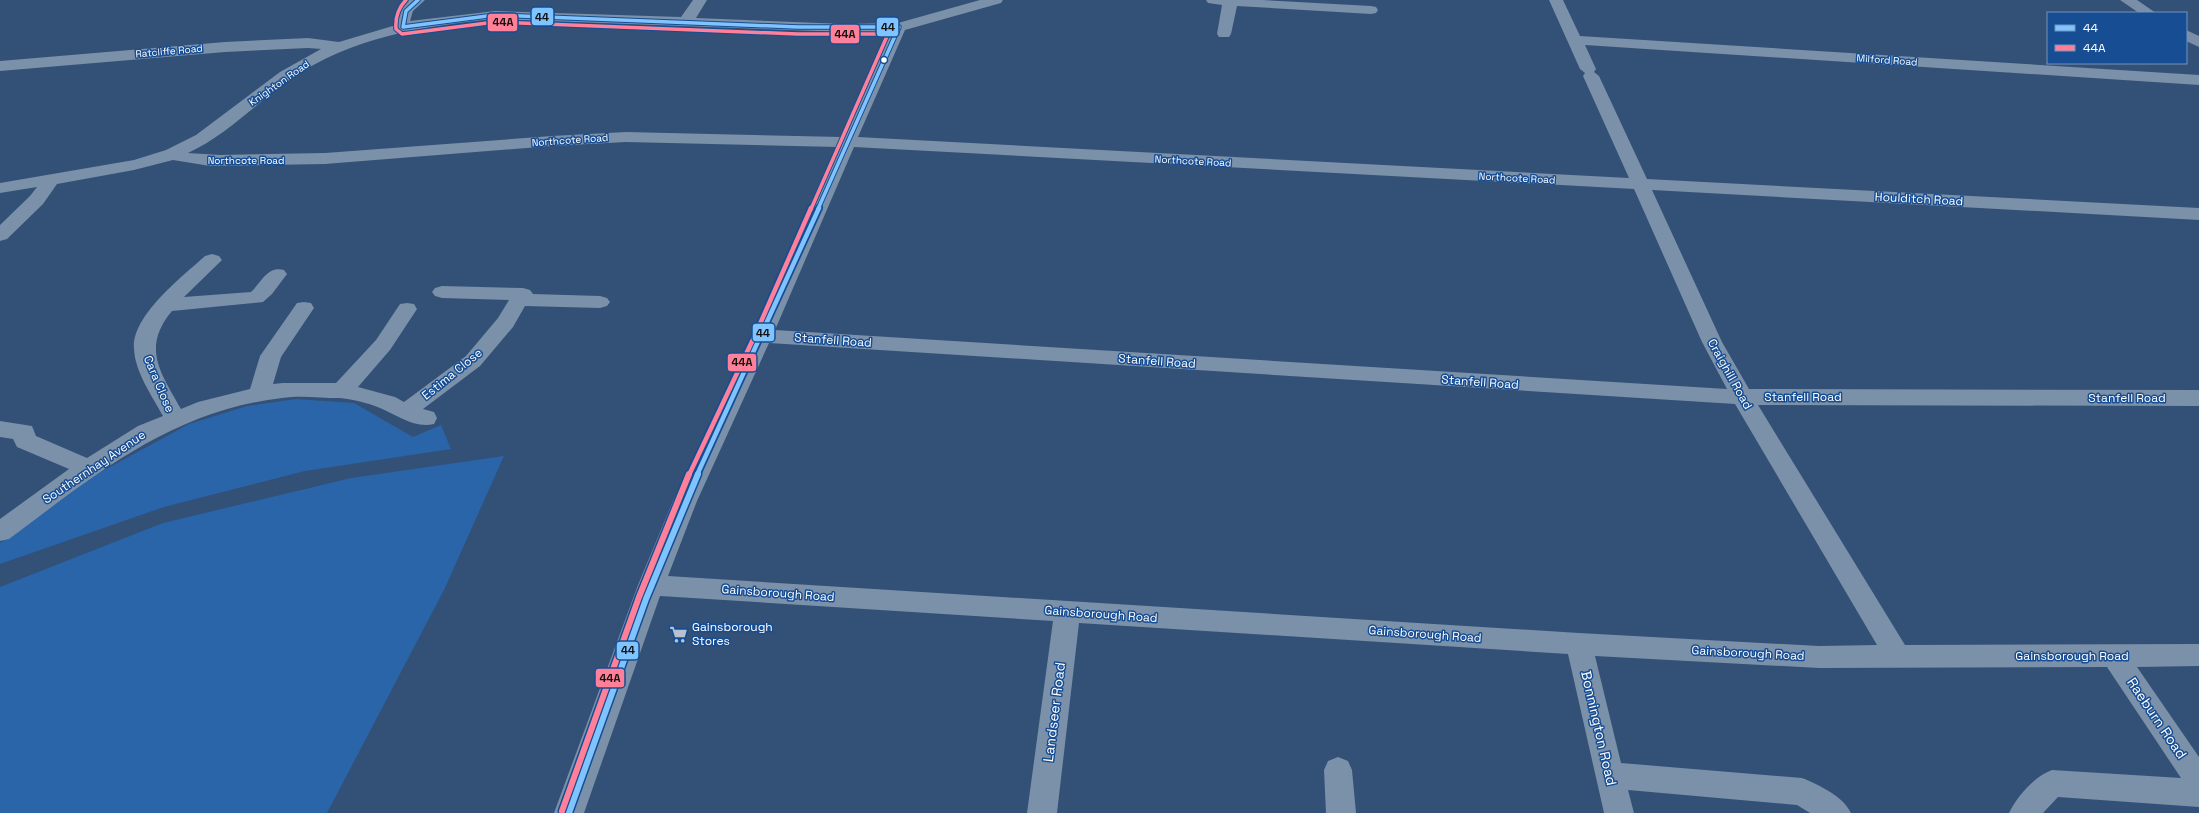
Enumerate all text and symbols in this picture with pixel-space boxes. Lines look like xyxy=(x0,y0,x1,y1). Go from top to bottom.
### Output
line badge: 44 xyxy=(531,7,554,26)
text: 44 xyxy=(535,10,549,24)
legend xyxy=(2047,12,2187,64)
line badge: 44A xyxy=(487,13,518,32)
text: 44A xyxy=(493,15,514,29)
line badge: 44 xyxy=(876,17,899,37)
text: 44 xyxy=(881,20,895,34)
text: 44 xyxy=(2083,20,2099,36)
line badge: 44A xyxy=(830,24,860,44)
text: 44A xyxy=(835,27,856,41)
text: 44A xyxy=(2083,40,2106,56)
street label: Ratcliffe Road xyxy=(135,42,203,60)
street label: Milford Road xyxy=(1856,51,1918,69)
unlabelled marker xyxy=(879,55,889,65)
street label: Knighton Road xyxy=(246,57,312,109)
street label: Northcote Road xyxy=(531,131,609,149)
street label: Northcote Road xyxy=(1154,153,1232,169)
street label: Northcote Road xyxy=(208,154,284,167)
street label: Northcote Road xyxy=(1478,170,1556,186)
street label: Houlditch Road xyxy=(1874,189,1964,209)
line badge: 44 xyxy=(752,323,775,342)
text: 44 xyxy=(756,326,770,340)
street label: Stanfell Road xyxy=(794,329,872,351)
street label: Craighill Road xyxy=(1704,336,1756,412)
street label: Estima Close xyxy=(419,345,485,403)
street label: Stanfell Road xyxy=(1118,350,1196,372)
street label: Cara Close xyxy=(140,353,178,415)
line badge: 44A xyxy=(727,353,757,372)
text: 44A xyxy=(732,355,753,369)
street label: Stanfell Road xyxy=(1441,371,1519,393)
street label: Stanfell Road xyxy=(1764,389,1842,405)
street label: Stanfell Road xyxy=(2088,390,2166,406)
street label: Southernhay Avenue xyxy=(39,427,149,507)
street label: Gainsborough Road xyxy=(721,581,835,605)
street label: Gainsborough Road xyxy=(1044,602,1158,626)
place label: Gainsborough Stores xyxy=(692,619,773,649)
street label: Gainsborough Road xyxy=(1368,622,1482,646)
supermarket icon: Gainsborough Stores xyxy=(669,624,689,644)
line badge: 44 xyxy=(616,641,639,660)
street label: Gainsborough Road xyxy=(1691,642,1805,664)
text: 44 xyxy=(621,643,635,657)
street label: Gainsborough Road xyxy=(2015,648,2129,664)
street label: Landseer Road xyxy=(1039,661,1069,763)
line badge: 44A xyxy=(595,668,625,688)
street label: Bonnington Road xyxy=(1577,669,1621,787)
text: 44A xyxy=(600,671,621,685)
street label: Raeburn Road xyxy=(2123,674,2191,762)

